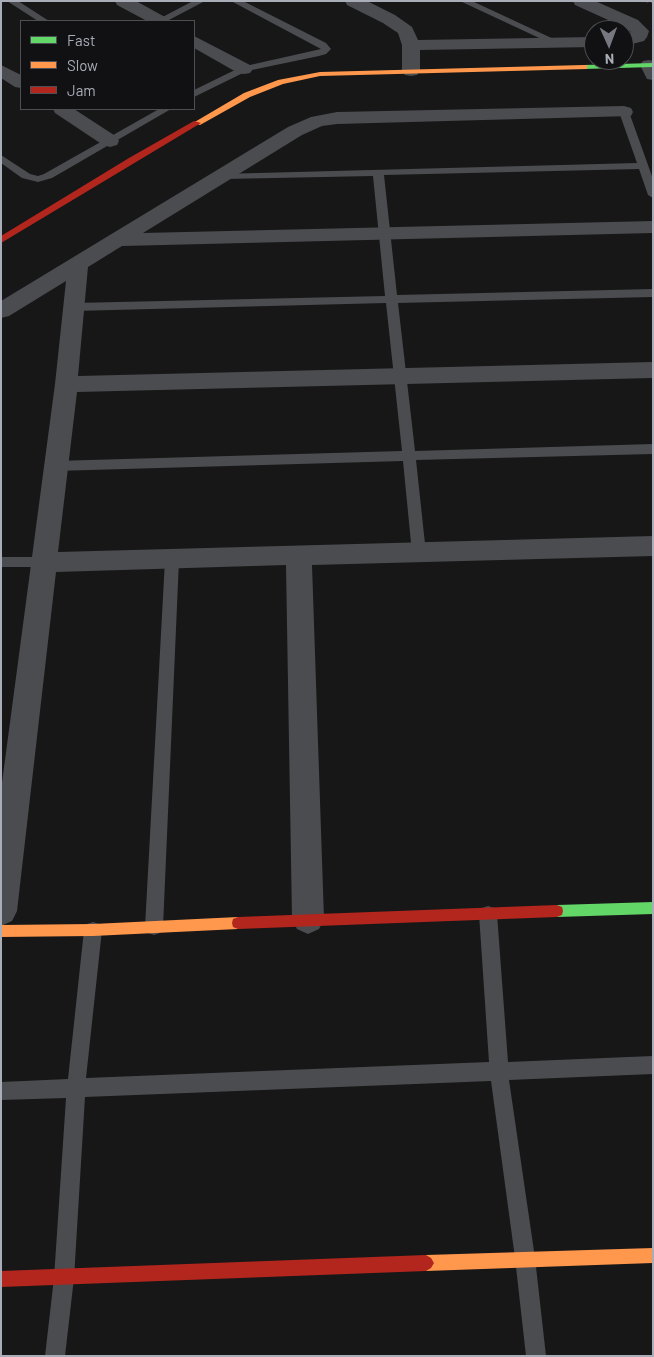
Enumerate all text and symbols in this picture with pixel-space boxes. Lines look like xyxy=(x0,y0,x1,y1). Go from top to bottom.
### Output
legend xyxy=(20,20,195,110)
north arrow xyxy=(584,20,634,70)
text: Fast xyxy=(67,31,95,49)
text: N xyxy=(605,51,614,68)
text: Slow xyxy=(67,56,98,74)
text: Jam xyxy=(67,81,96,99)

